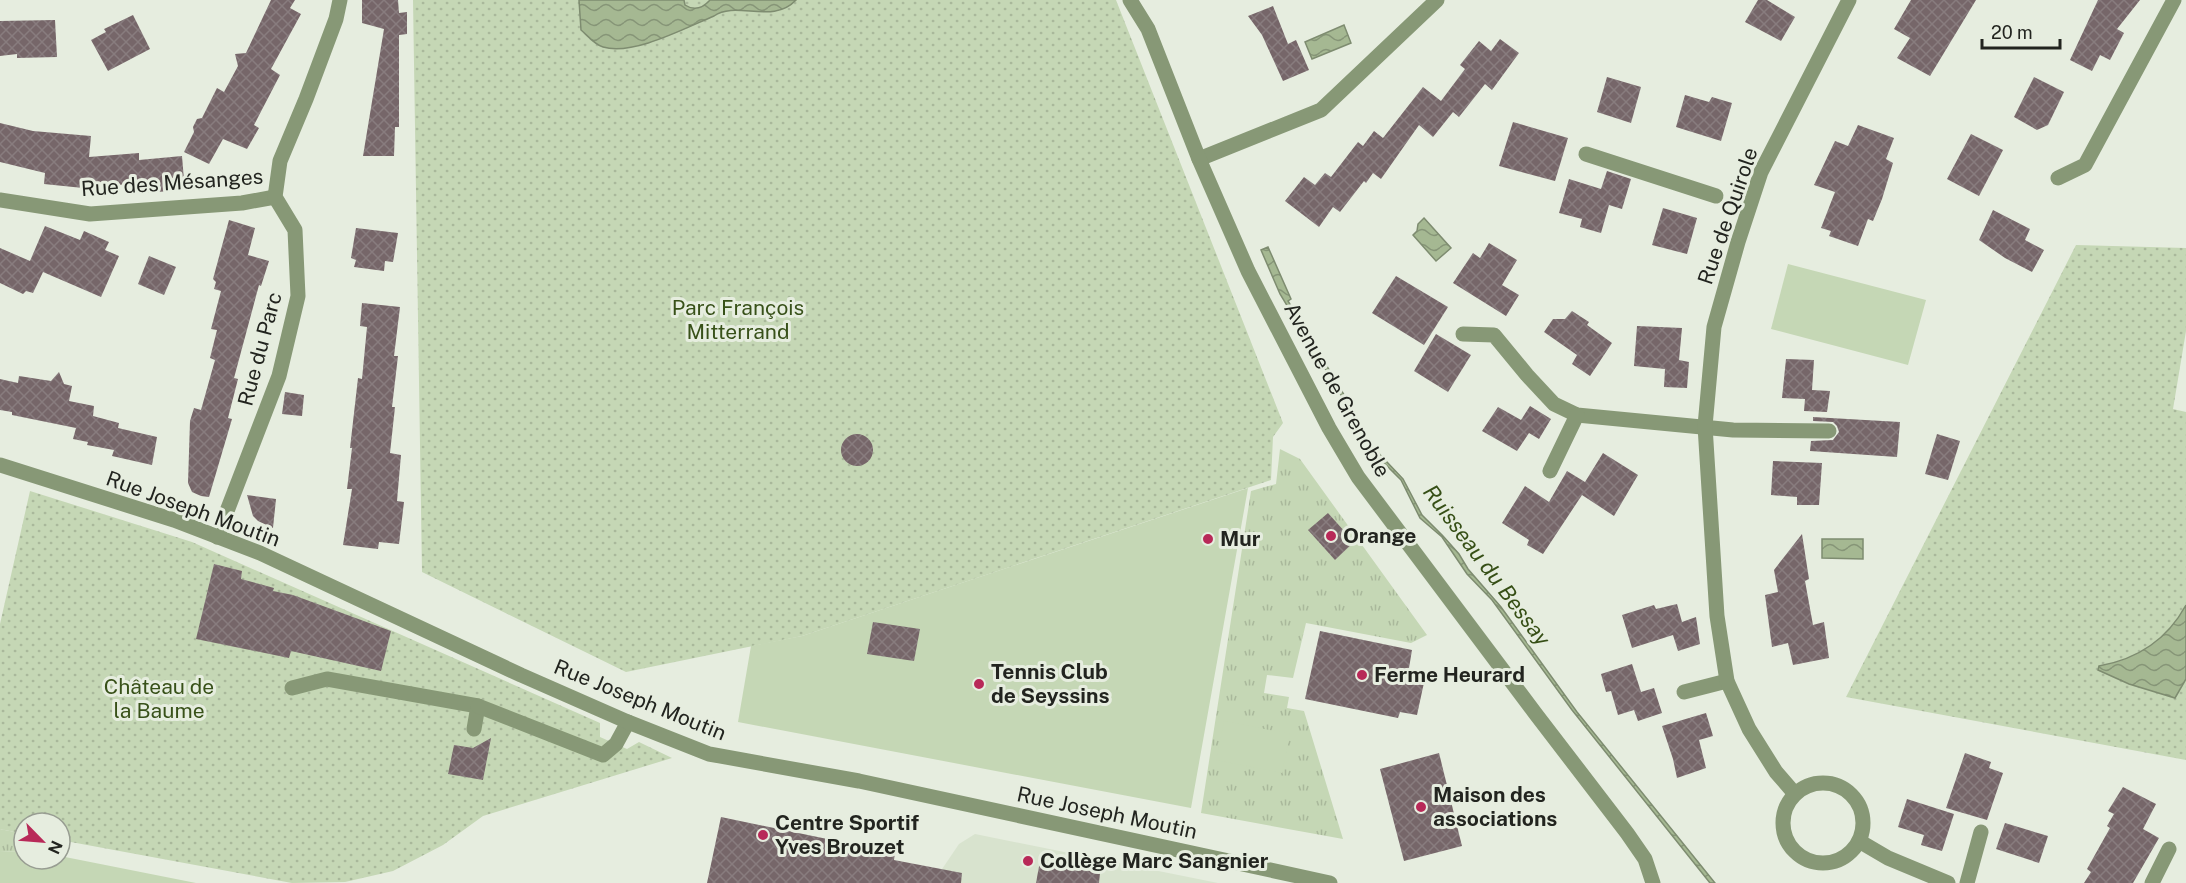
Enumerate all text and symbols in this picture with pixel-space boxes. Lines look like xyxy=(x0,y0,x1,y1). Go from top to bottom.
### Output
scale bar xyxy=(1982,12,2060,50)
text: 20 m xyxy=(1991,22,2033,43)
street label: Rue de Quirole xyxy=(1692,144,1763,288)
street label: Rue des Mésanges xyxy=(80,164,264,201)
street label: Rue du Parc xyxy=(232,289,287,409)
park label: Parc François Mitterrand xyxy=(672,295,804,344)
street label: Avenue de Grenoble xyxy=(1279,298,1396,481)
street label: Rue Joseph Moutin xyxy=(103,465,284,552)
water label: Ruisseau du Bessay xyxy=(1418,479,1556,651)
place label: Orange xyxy=(1343,523,1416,548)
place label: Mur xyxy=(1220,526,1261,551)
marker: Orange xyxy=(1324,529,1338,543)
marker: Mur xyxy=(1201,532,1215,546)
street label: Rue Joseph Moutin xyxy=(550,654,730,745)
place label: Tennis Club de Seyssins xyxy=(991,659,1109,708)
place label: Ferme Heurard xyxy=(1374,662,1525,687)
marker: Ferme Heurard xyxy=(1355,668,1369,682)
park label: Château de la Baume xyxy=(104,674,214,723)
marker: Tennis Club de Seyssins xyxy=(972,677,986,691)
street label: Rue Joseph Moutin xyxy=(1015,781,1199,844)
place label: Maison des associations xyxy=(1433,782,1557,831)
marker: Maison des associations xyxy=(1414,800,1428,814)
place label: Centre Sportif Yves Brouzet xyxy=(775,810,919,859)
north arrow xyxy=(12,811,72,871)
marker: Centre Sportif Yves Brouzet xyxy=(756,828,770,842)
text: N xyxy=(44,837,66,857)
place label: Collège Marc Sangnier xyxy=(1040,848,1269,873)
marker: Collège Marc Sangnier xyxy=(1021,854,1035,868)

